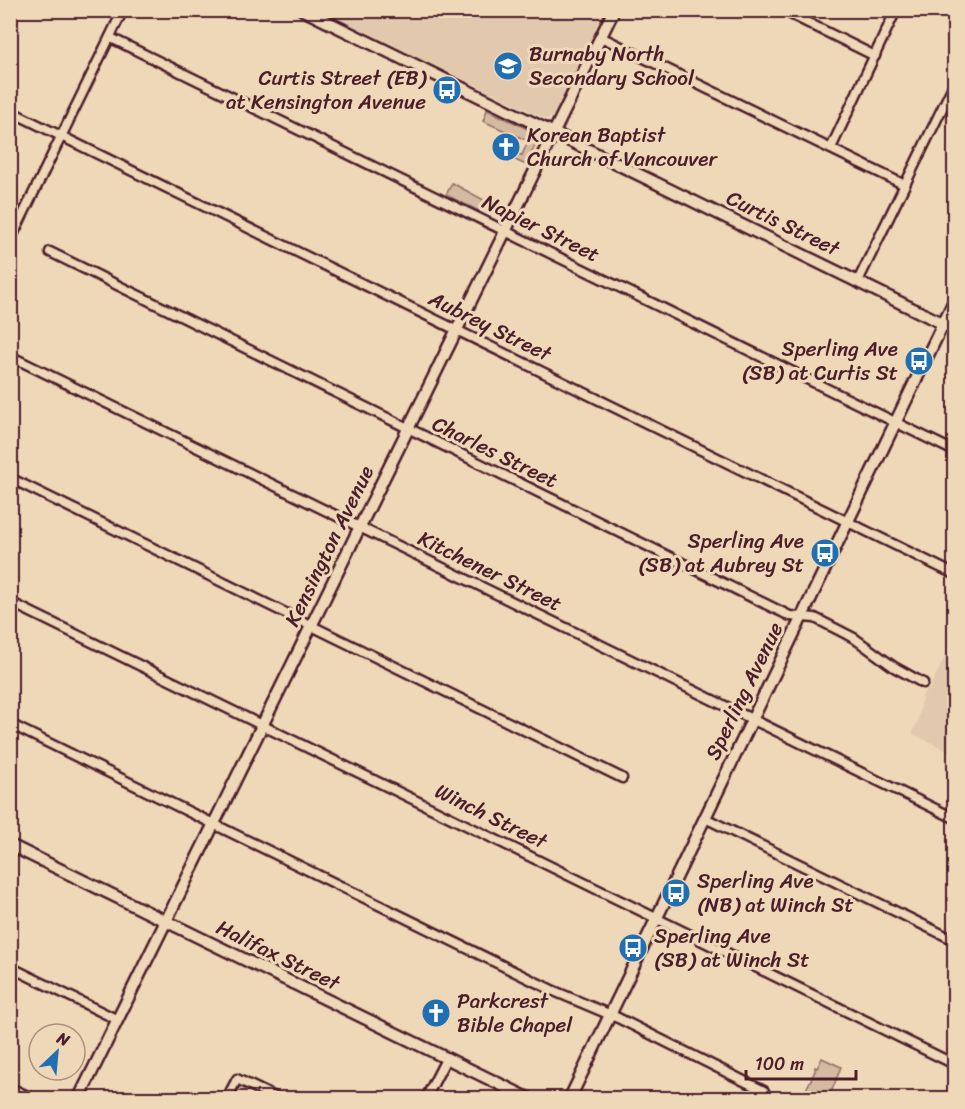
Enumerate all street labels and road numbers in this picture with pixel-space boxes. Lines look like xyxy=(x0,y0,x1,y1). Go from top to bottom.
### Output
street label: Curtis Street xyxy=(720,179,848,268)
street label: Napier Street xyxy=(476,183,606,273)
street label: Aubrey Street xyxy=(421,279,559,373)
street label: Charles Street xyxy=(425,405,565,499)
street label: Kensington Avenue xyxy=(273,459,385,633)
street label: Kitchener Street xyxy=(411,520,569,622)
street label: Sperling Avenue xyxy=(694,615,794,767)
street label: Winch Street xyxy=(428,772,555,860)
street label: Halifax Street xyxy=(209,909,348,1002)

